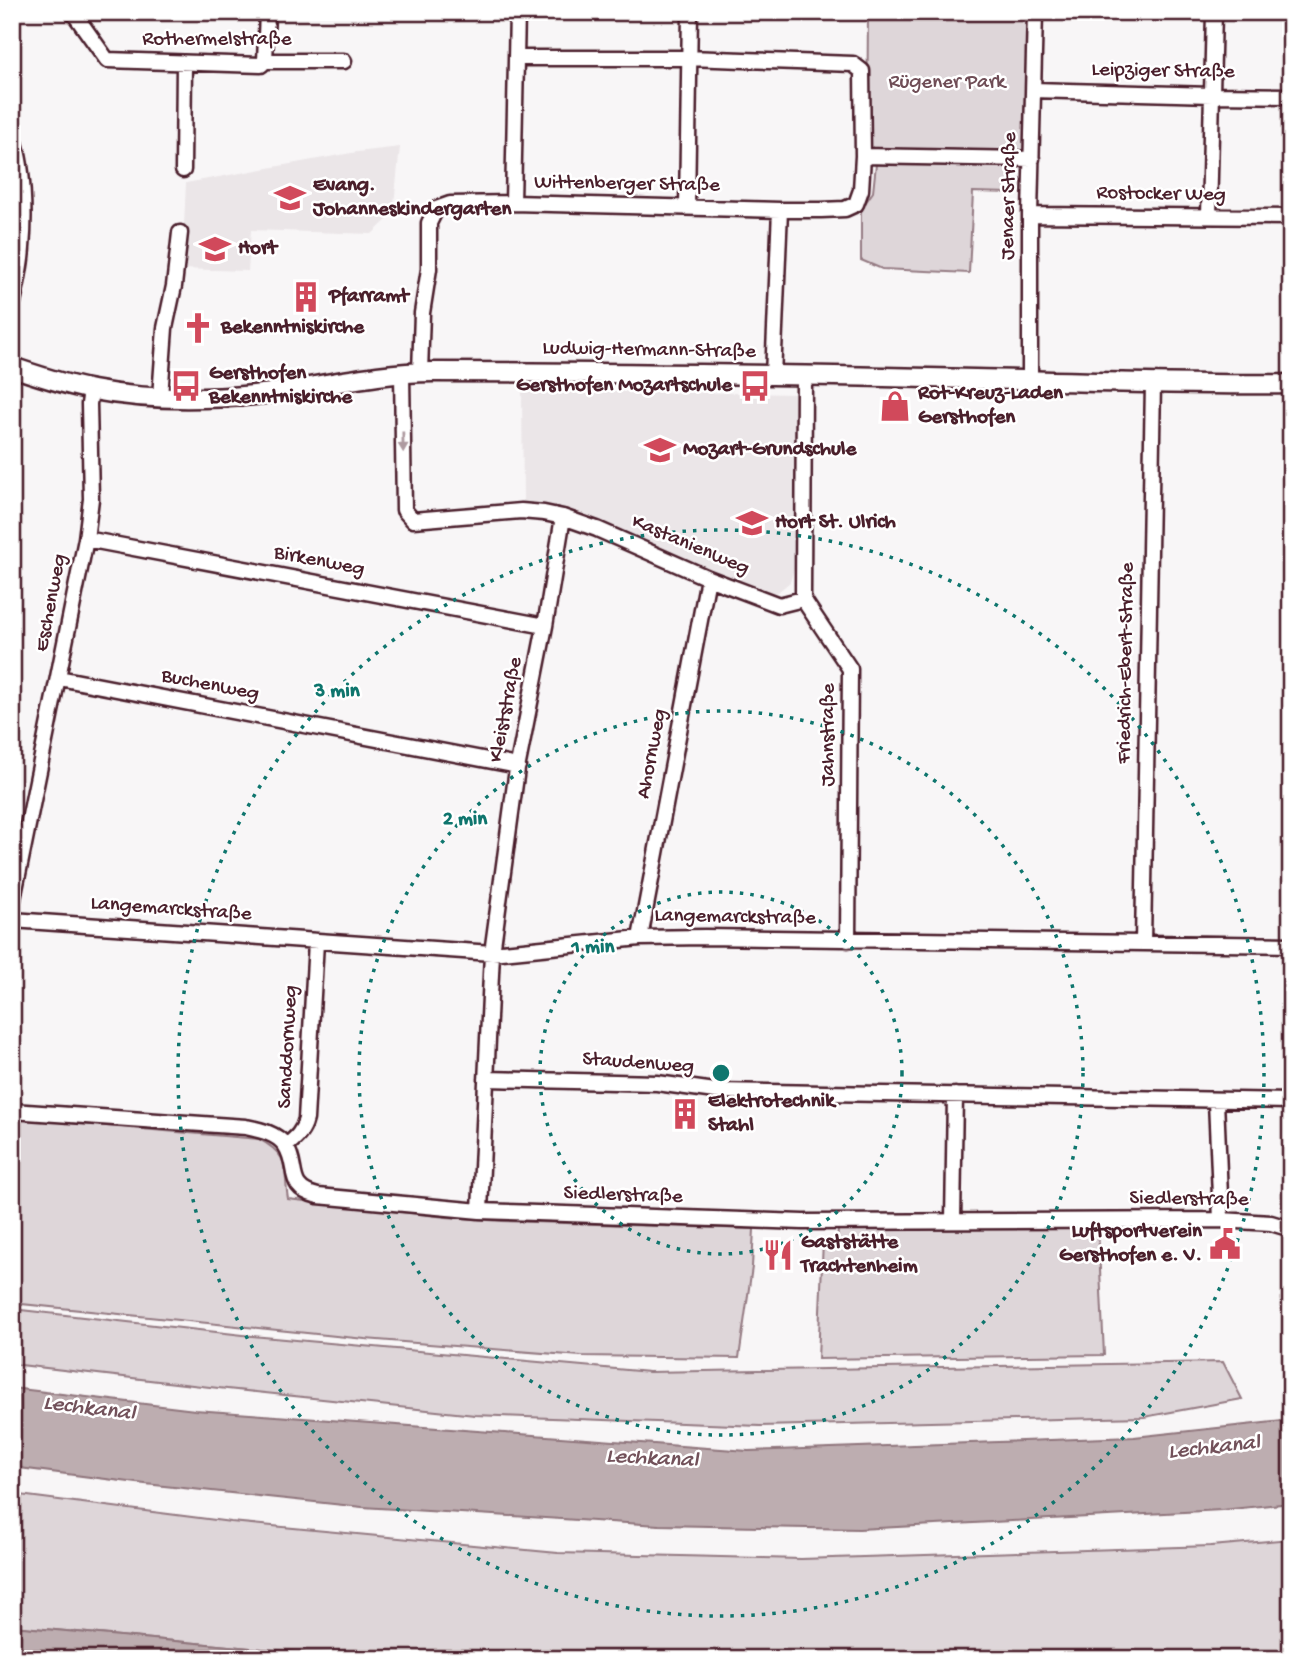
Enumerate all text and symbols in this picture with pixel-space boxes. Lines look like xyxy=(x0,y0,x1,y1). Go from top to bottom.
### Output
street label: Rothermelstraße xyxy=(142,28,293,53)
street label: Leipziger Straße xyxy=(1091,58,1236,86)
park label: Rügener Park xyxy=(889,71,1008,96)
street label: Jenaer Straße xyxy=(996,131,1024,260)
street label: Wittenberger Straße xyxy=(534,171,721,199)
place label: Evang. Johanneskindergarten xyxy=(312,174,512,223)
school or university icon: Evang. Johanneskindergarten xyxy=(273,181,307,215)
street label: Rostocker Weg xyxy=(1096,181,1226,209)
school or university icon: Hort xyxy=(198,232,232,266)
place label: Hort xyxy=(238,237,279,262)
building icon: Pfarramt xyxy=(289,280,323,314)
place label: Pfarramt xyxy=(328,285,411,310)
church icon: Bekenntniskirche xyxy=(181,311,215,345)
place label: Bekenntniskirche xyxy=(220,316,365,341)
street label: Ludwig-Hermann-Straße xyxy=(542,337,757,365)
place label: Gersthofen Bekenntniskirche xyxy=(208,362,353,411)
bus stop icon: Gersthofen Bekenntniskirche xyxy=(169,369,203,403)
bus stop icon: Gersthofen Mozartschule xyxy=(738,369,772,403)
place label: Gersthofen Mozartschule xyxy=(516,374,733,399)
place label: Rot-Kreuz-Laden Gersthofen xyxy=(917,382,1064,431)
shop icon: Rot-Kreuz-Laden Gersthofen xyxy=(878,389,912,423)
one-way arrow xyxy=(397,432,409,454)
school or university icon: Mozart-Grundschule xyxy=(643,433,677,467)
place label: Mozart-Grundschule xyxy=(683,438,857,463)
school or university icon: Hort St. Ulrich xyxy=(735,506,769,540)
street label: Kastanienweg xyxy=(627,510,753,582)
place label: Hort St. Ulrich xyxy=(775,511,897,536)
street label: Birkenweg xyxy=(270,541,367,583)
street label: Eschenweg xyxy=(30,552,74,654)
street label: Friedrich-Ebert-Straße xyxy=(1113,561,1141,765)
street label: Kleiststraße xyxy=(485,654,530,765)
street label: Buchenweg xyxy=(158,664,261,708)
text: 3 min xyxy=(313,680,361,705)
street label: Jahnstraße xyxy=(817,682,842,787)
street label: Ahornweg xyxy=(632,707,674,801)
text: 2 min xyxy=(443,808,488,833)
street label: Langemarckstraße xyxy=(90,892,254,928)
street label: Langemarckstraße xyxy=(654,904,817,932)
text: 1 min xyxy=(571,936,615,961)
street label: Sanddornweg xyxy=(273,985,305,1109)
street label: Staudenweg xyxy=(581,1048,695,1080)
centre of rings xyxy=(709,1061,733,1085)
place label: Elektrotechnik Stahl xyxy=(708,1090,837,1139)
building icon: Elektrotechnik Stahl xyxy=(668,1097,702,1131)
street label: Siedlerstraße xyxy=(563,1181,684,1211)
street label: Siedlerstraße xyxy=(1129,1186,1250,1214)
place label: Luftsportverein Gersthofen e. V. xyxy=(1059,1220,1203,1269)
public building icon: Luftsportverein Gersthofen e. V. xyxy=(1208,1227,1242,1261)
place label: Gaststätte Trachtenheim xyxy=(799,1231,918,1280)
restaurant icon: Gaststätte Trachtenheim xyxy=(761,1238,795,1272)
water label: Lechkanal xyxy=(42,1390,138,1428)
water label: Lechkanal xyxy=(1167,1430,1263,1466)
water label: Lechkanal xyxy=(605,1443,701,1475)

